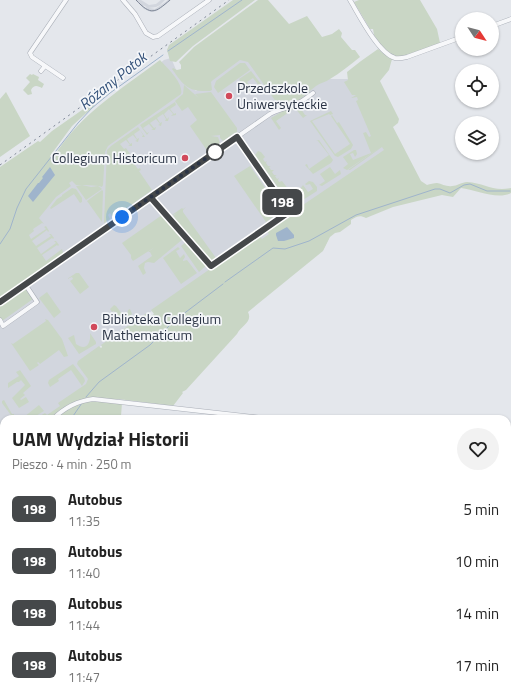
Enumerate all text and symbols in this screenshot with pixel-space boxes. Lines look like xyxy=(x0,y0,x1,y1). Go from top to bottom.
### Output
north arrow xyxy=(455,12,499,56)
map controls xyxy=(455,12,499,160)
water label: Różany Potok xyxy=(74,45,153,115)
button: locate xyxy=(455,64,499,108)
place label: Przedszkole Uniwersyteckie xyxy=(237,77,327,114)
marker: Przedszkole Uniwersyteckie xyxy=(224,91,234,101)
button: layers xyxy=(455,116,499,160)
unlabelled marker xyxy=(206,143,224,161)
place label: Collegium Historicum xyxy=(52,147,177,168)
marker: Collegium Historicum xyxy=(180,153,190,163)
line badge: 198 xyxy=(259,189,305,215)
text: 198 xyxy=(270,191,294,212)
your location xyxy=(112,207,132,227)
place label: Biblioteka Collegium Mathematicum xyxy=(102,308,221,345)
marker: Biblioteka Collegium Mathematicum xyxy=(89,322,99,332)
text: UAM Wydział Historii xyxy=(12,424,189,453)
button: heart xyxy=(457,428,499,470)
text: Pieszo · 4 min · 250 m xyxy=(12,454,131,474)
text: Autobus xyxy=(68,488,122,511)
text: 198 xyxy=(22,498,46,519)
text: 5 min xyxy=(463,498,499,521)
text: 11:35 xyxy=(68,511,100,531)
text: Autobus xyxy=(68,540,122,563)
text: 198 xyxy=(22,550,46,571)
text: 10 min xyxy=(455,550,499,573)
text: 11:40 xyxy=(68,563,100,583)
text: Autobus xyxy=(68,592,122,615)
text: 198 xyxy=(22,602,46,623)
text: 14 min xyxy=(455,602,499,625)
text: 11:44 xyxy=(68,615,100,635)
text: Autobus xyxy=(68,644,122,667)
text: 198 xyxy=(22,654,46,675)
text: 17 min xyxy=(455,654,499,677)
text: 11:47 xyxy=(68,667,100,687)

